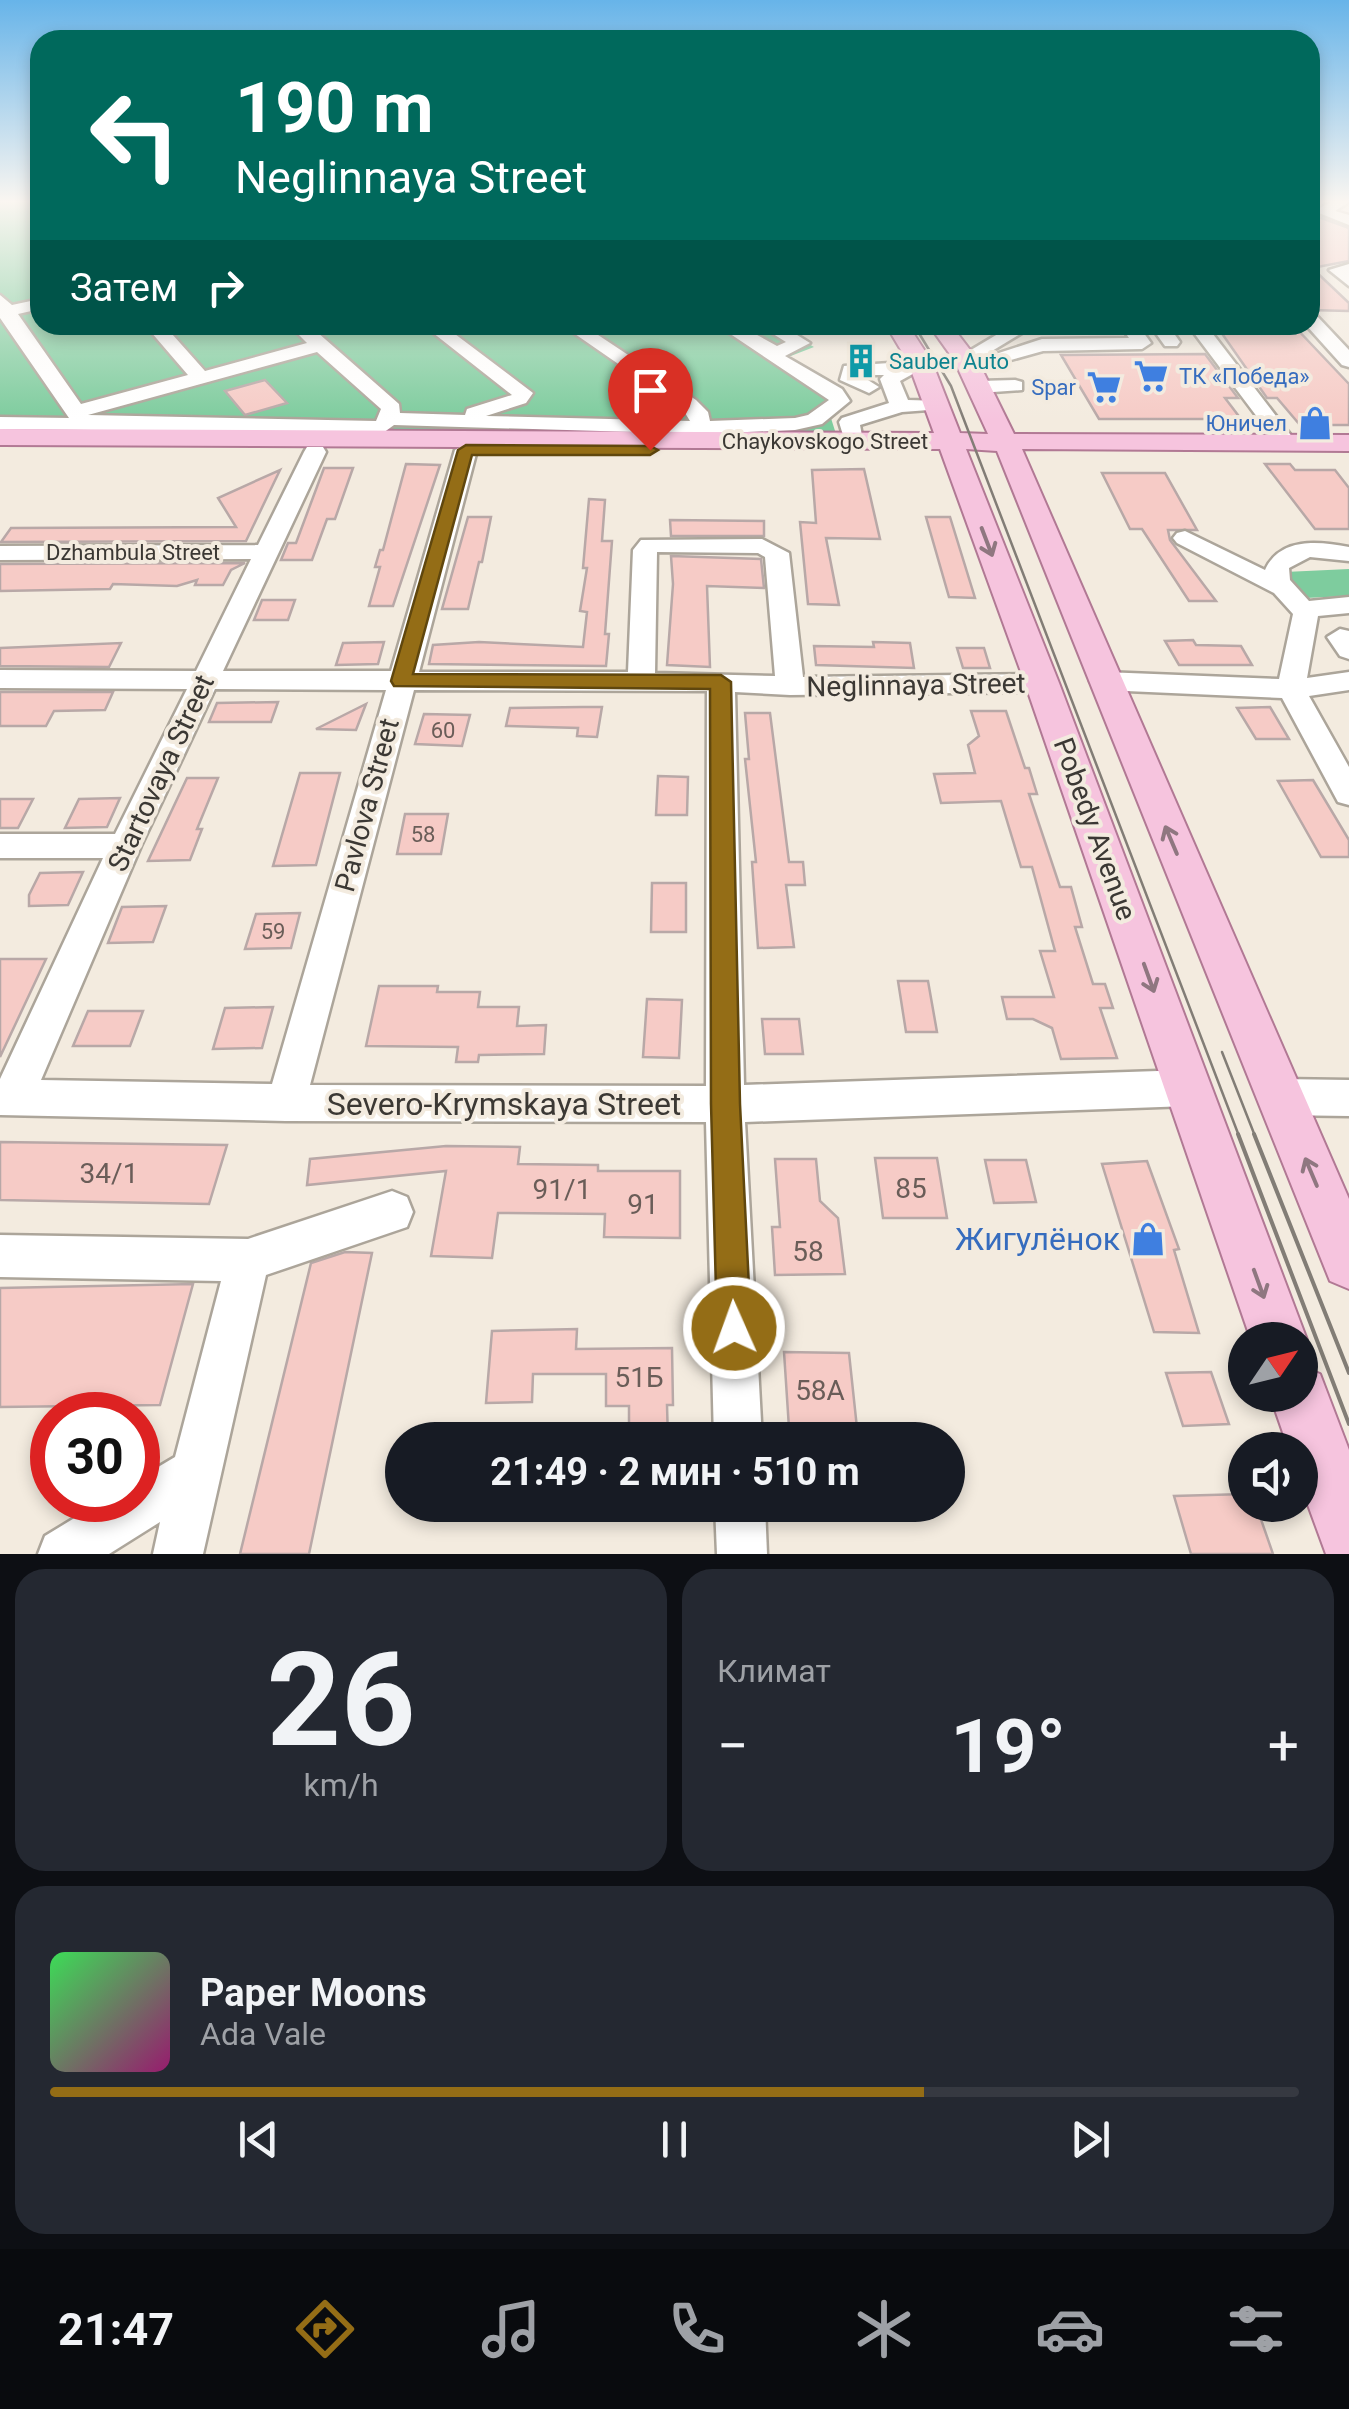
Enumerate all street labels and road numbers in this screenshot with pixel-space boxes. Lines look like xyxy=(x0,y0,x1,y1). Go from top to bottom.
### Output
street label: Chaykovskogo Street xyxy=(722,429,928,454)
street label: Dzhambula Street xyxy=(46,540,220,565)
street label: Neglinnaya Street xyxy=(806,667,1026,703)
street label: Startovaya Street xyxy=(101,669,221,877)
street label: Pavlova Street xyxy=(328,715,406,895)
street label: Pobedy Avenue xyxy=(1047,733,1143,925)
street label: Severo-Krymskaya Street xyxy=(327,1085,681,1123)

